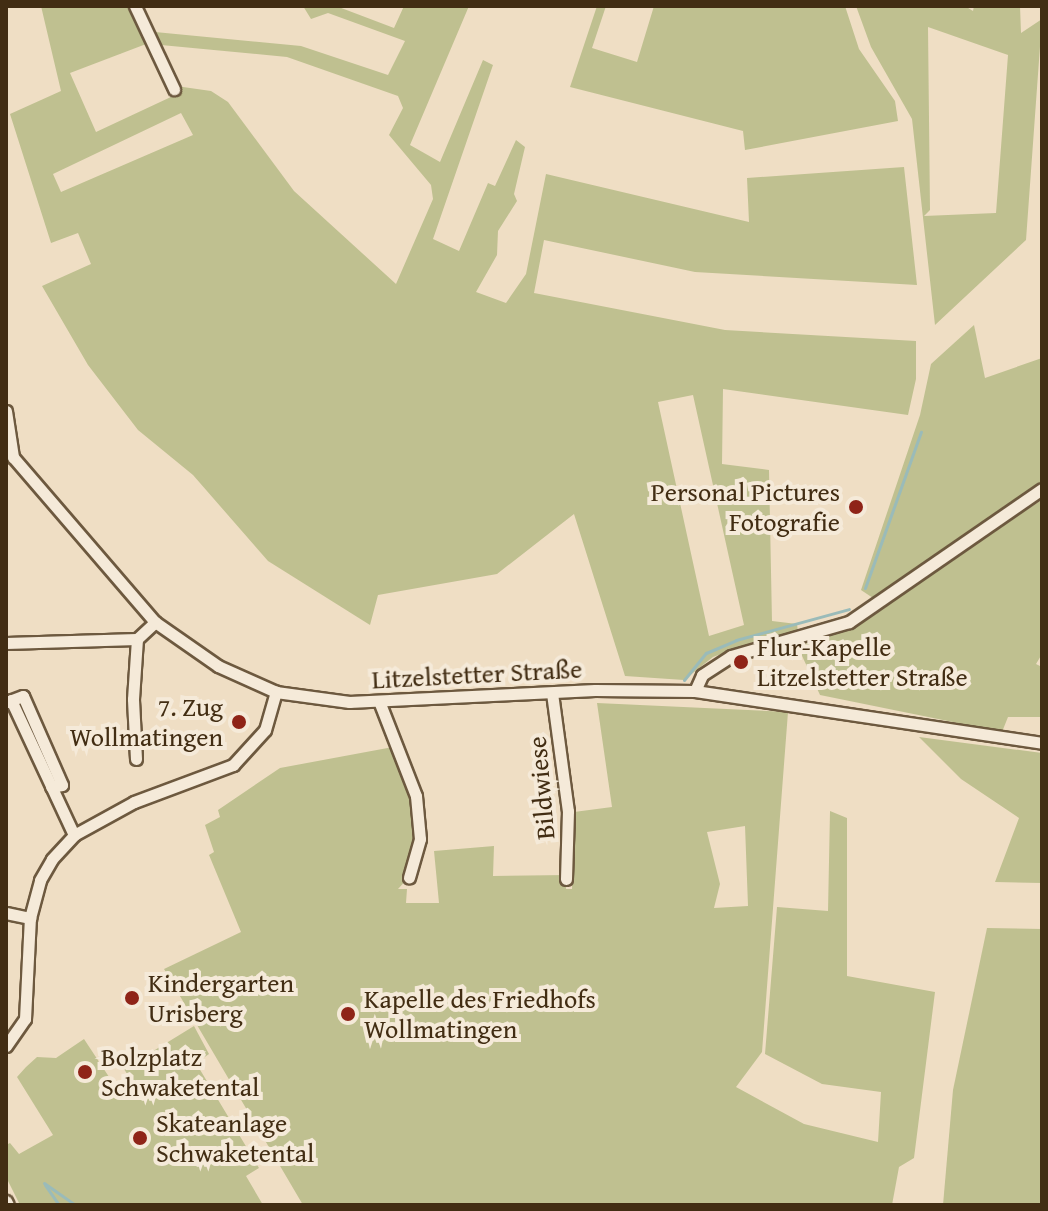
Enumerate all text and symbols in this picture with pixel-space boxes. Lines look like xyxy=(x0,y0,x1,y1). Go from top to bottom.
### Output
place label: Personal Pictures Fotografie xyxy=(651,476,840,538)
marker: Personal Pictures Fotografie xyxy=(847,498,865,516)
place label: Flur-Kapelle Litzelstetter Straße xyxy=(757,631,968,692)
street label: Litzelstetter Straße xyxy=(371,653,583,695)
marker: Flur-Kapelle Litzelstetter Straße xyxy=(732,653,750,671)
place label: 7. Zug Wollmatingen xyxy=(70,691,223,752)
marker: 7. Zug Wollmatingen xyxy=(230,713,248,731)
street label: Bildwiese xyxy=(521,735,561,841)
place label: Kindergarten Urisberg xyxy=(148,967,294,1028)
place label: Kapelle des Friedhofs Wollmatingen xyxy=(364,983,596,1044)
marker: Kindergarten Urisberg xyxy=(123,989,141,1007)
marker: Kapelle des Friedhofs Wollmatingen xyxy=(339,1005,357,1023)
place label: Bolzplatz Schwaketental xyxy=(101,1041,259,1102)
marker: Bolzplatz Schwaketental xyxy=(76,1063,94,1081)
place label: Skateanlage Schwaketental xyxy=(156,1107,314,1168)
marker: Skateanlage Schwaketental xyxy=(131,1129,149,1147)

